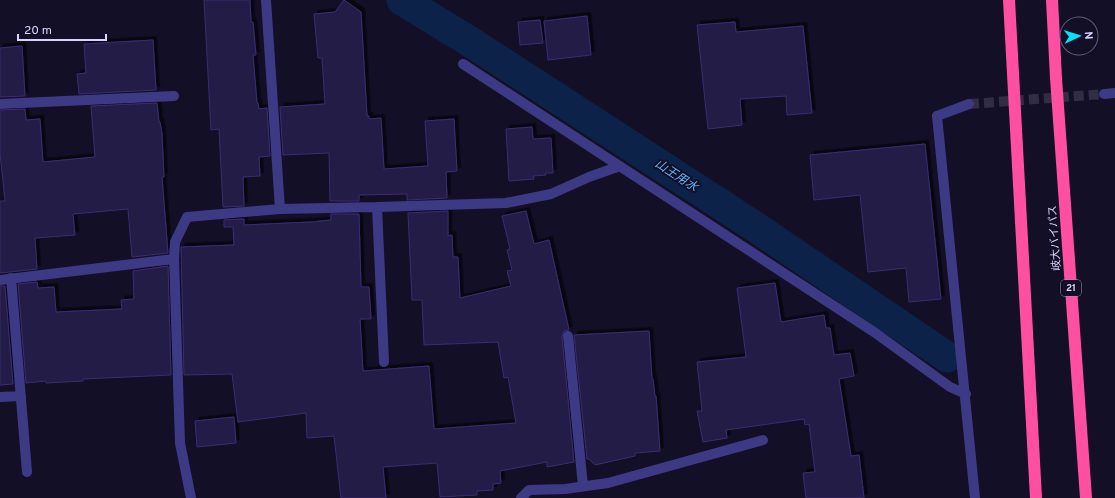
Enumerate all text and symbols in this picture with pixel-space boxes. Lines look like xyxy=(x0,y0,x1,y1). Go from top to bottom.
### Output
scale bar xyxy=(18,16,106,42)
north arrow xyxy=(1059,16,1099,56)
text: 20 m xyxy=(24,23,52,39)
text: N xyxy=(1081,31,1095,40)
water label: 山王用水 xyxy=(652,156,702,197)
street label: 岐大バイパス xyxy=(1046,205,1064,271)
road number: 21 xyxy=(1061,280,1081,296)

